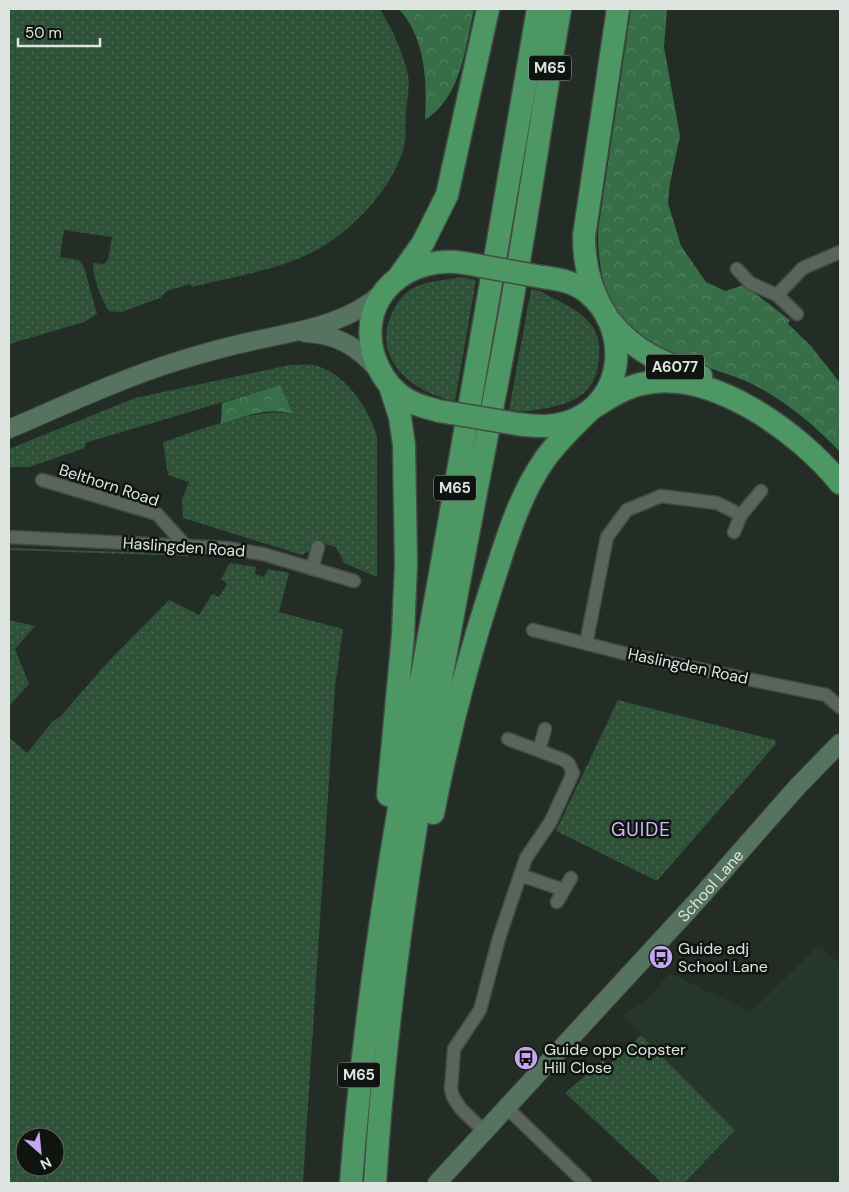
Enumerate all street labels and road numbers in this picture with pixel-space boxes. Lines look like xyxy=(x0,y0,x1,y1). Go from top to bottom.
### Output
road number: M65 xyxy=(529,56,571,80)
road number: A6077 xyxy=(646,354,704,380)
street label: Belthorn Road xyxy=(56,459,162,511)
road number: M65 xyxy=(434,476,476,500)
street label: Haslingden Road xyxy=(122,532,246,562)
street label: Haslingden Road xyxy=(626,643,750,689)
street label: School Lane xyxy=(673,845,748,926)
road number: M65 xyxy=(338,1062,380,1088)

